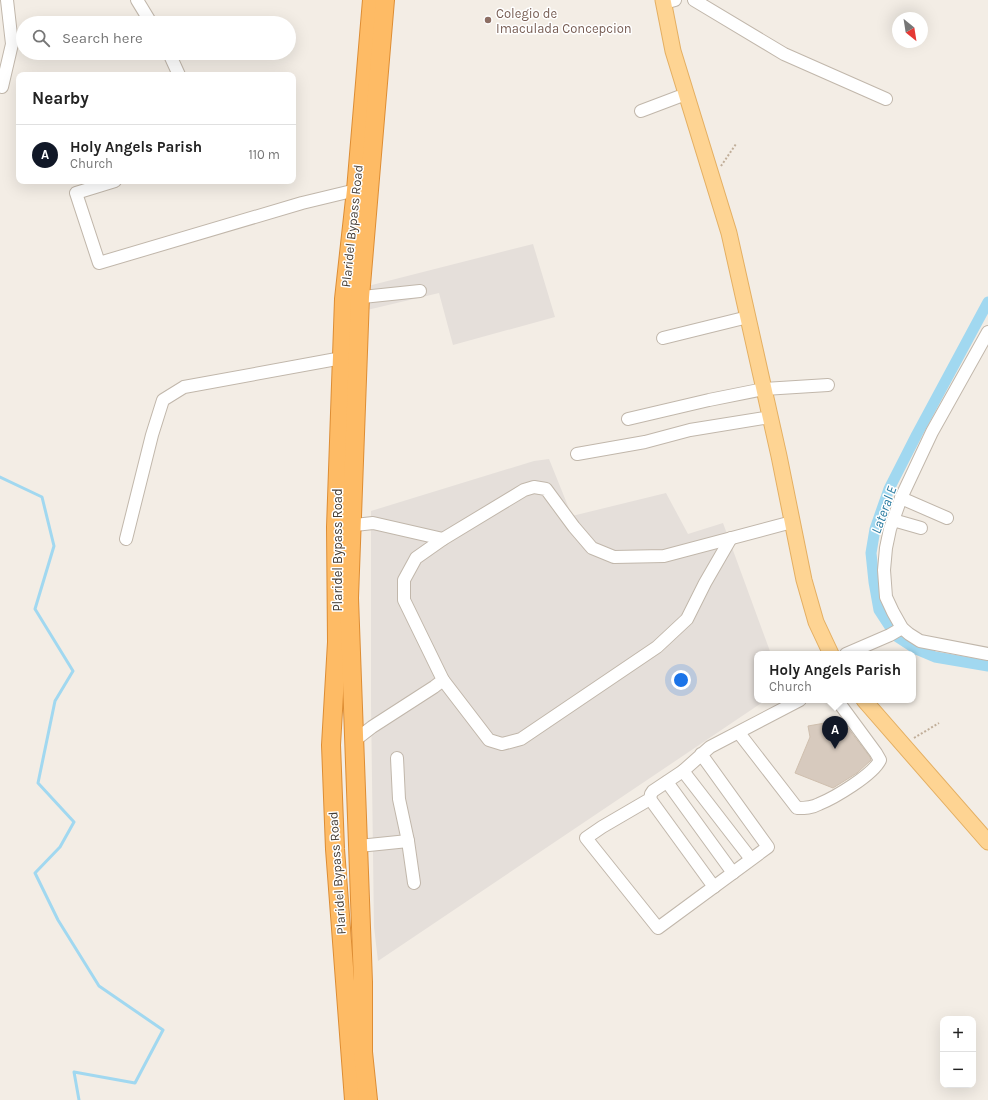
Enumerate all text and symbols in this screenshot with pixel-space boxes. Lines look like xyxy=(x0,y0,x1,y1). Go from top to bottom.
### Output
place label: Colegio de Imaculada Concepcion xyxy=(496,6,632,36)
north arrow xyxy=(892,12,928,48)
marker: Colegio de Imaculada Concepcion xyxy=(483,15,493,25)
search box xyxy=(16,16,296,60)
icon: search xyxy=(30,27,52,49)
text: Search here xyxy=(62,29,143,47)
text: Nearby xyxy=(32,88,89,108)
text: Holy Angels Parish xyxy=(70,138,202,156)
text: A xyxy=(41,147,49,162)
text: 110 m xyxy=(248,147,280,162)
text: Church xyxy=(70,156,113,171)
street label: Plaridel Bypass Road xyxy=(338,164,366,288)
water label: Lateral E xyxy=(868,484,900,536)
street label: Plaridel Bypass Road xyxy=(330,488,345,612)
popup xyxy=(754,651,916,703)
text: Holy Angels Parish xyxy=(769,661,901,679)
your location xyxy=(671,670,691,690)
text: Church xyxy=(769,679,812,694)
pin: A xyxy=(822,716,848,749)
street label: Plaridel Bypass Road xyxy=(325,811,349,935)
map controls xyxy=(940,1016,976,1088)
button: + xyxy=(940,1016,976,1052)
button: − xyxy=(940,1052,976,1088)

